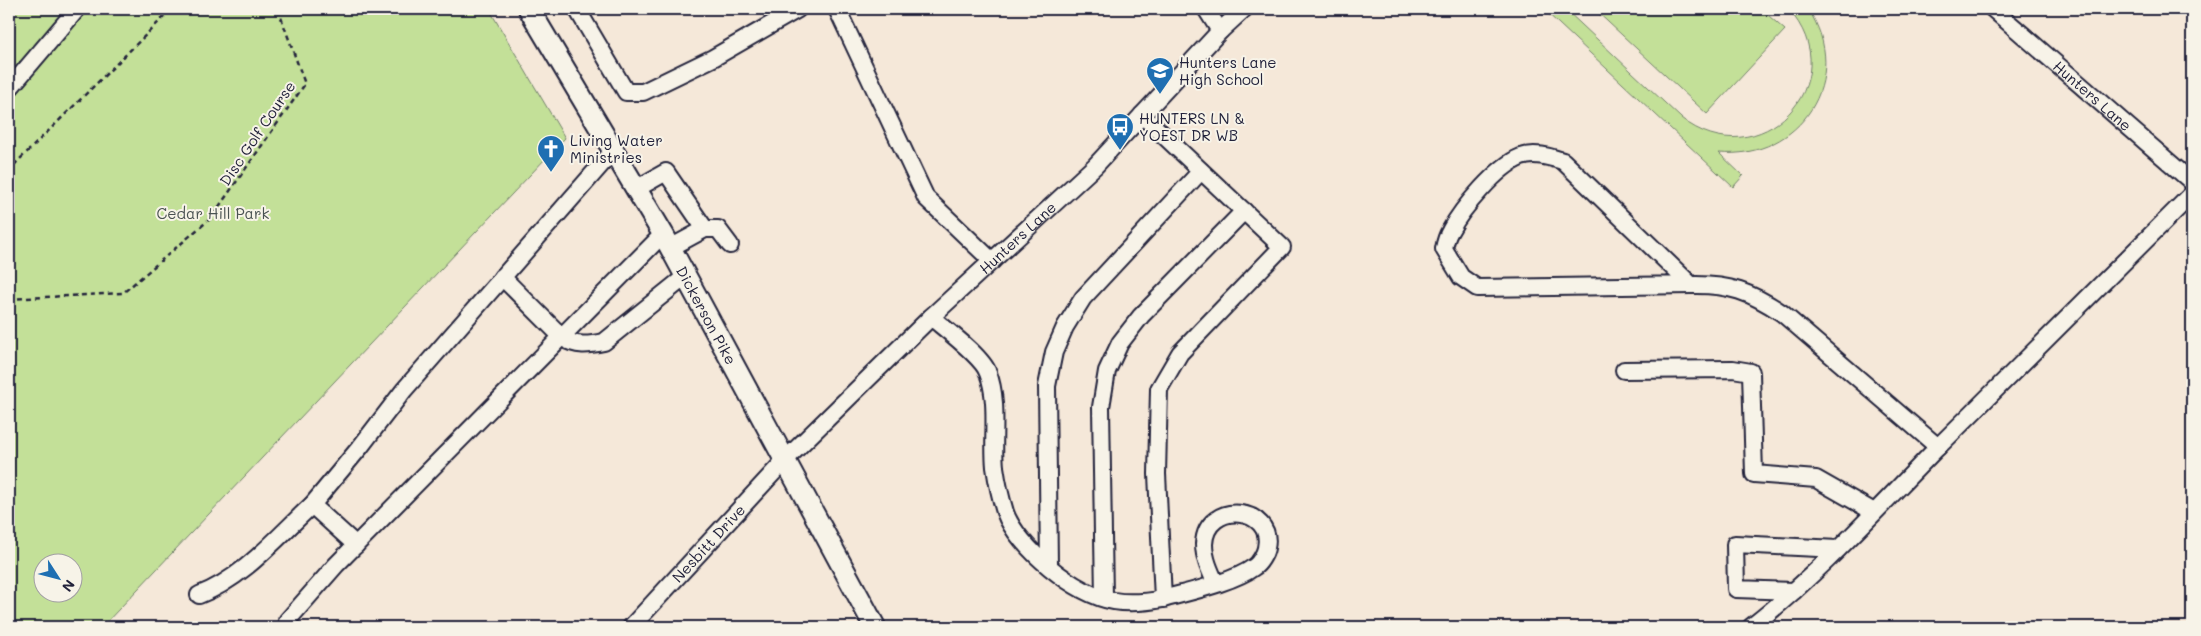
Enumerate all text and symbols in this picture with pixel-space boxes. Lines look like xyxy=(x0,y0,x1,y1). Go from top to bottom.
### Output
place label: Hunters Lane High School xyxy=(1179,52,1277,89)
school or university icon: Hunters Lane High School xyxy=(1145,56,1175,95)
street label: Hunters Lane xyxy=(2049,56,2136,135)
street label: Disc Golf Course xyxy=(215,77,299,189)
place label: HUNTERS LN & YOEST DR WB xyxy=(1139,108,1245,145)
bus stop icon: HUNTERS LN & YOEST DR WB xyxy=(1105,112,1135,151)
place label: Living Water Ministries xyxy=(570,130,663,167)
church icon: Living Water Ministries xyxy=(536,134,566,173)
street label: Hunters Lane xyxy=(975,197,1060,278)
park label: Cedar Hill Park xyxy=(157,203,269,223)
street label: Dickerson Pike xyxy=(672,262,741,368)
street label: Nesbitt Drive xyxy=(667,500,749,587)
north arrow xyxy=(32,554,82,604)
text: N xyxy=(58,576,80,596)

